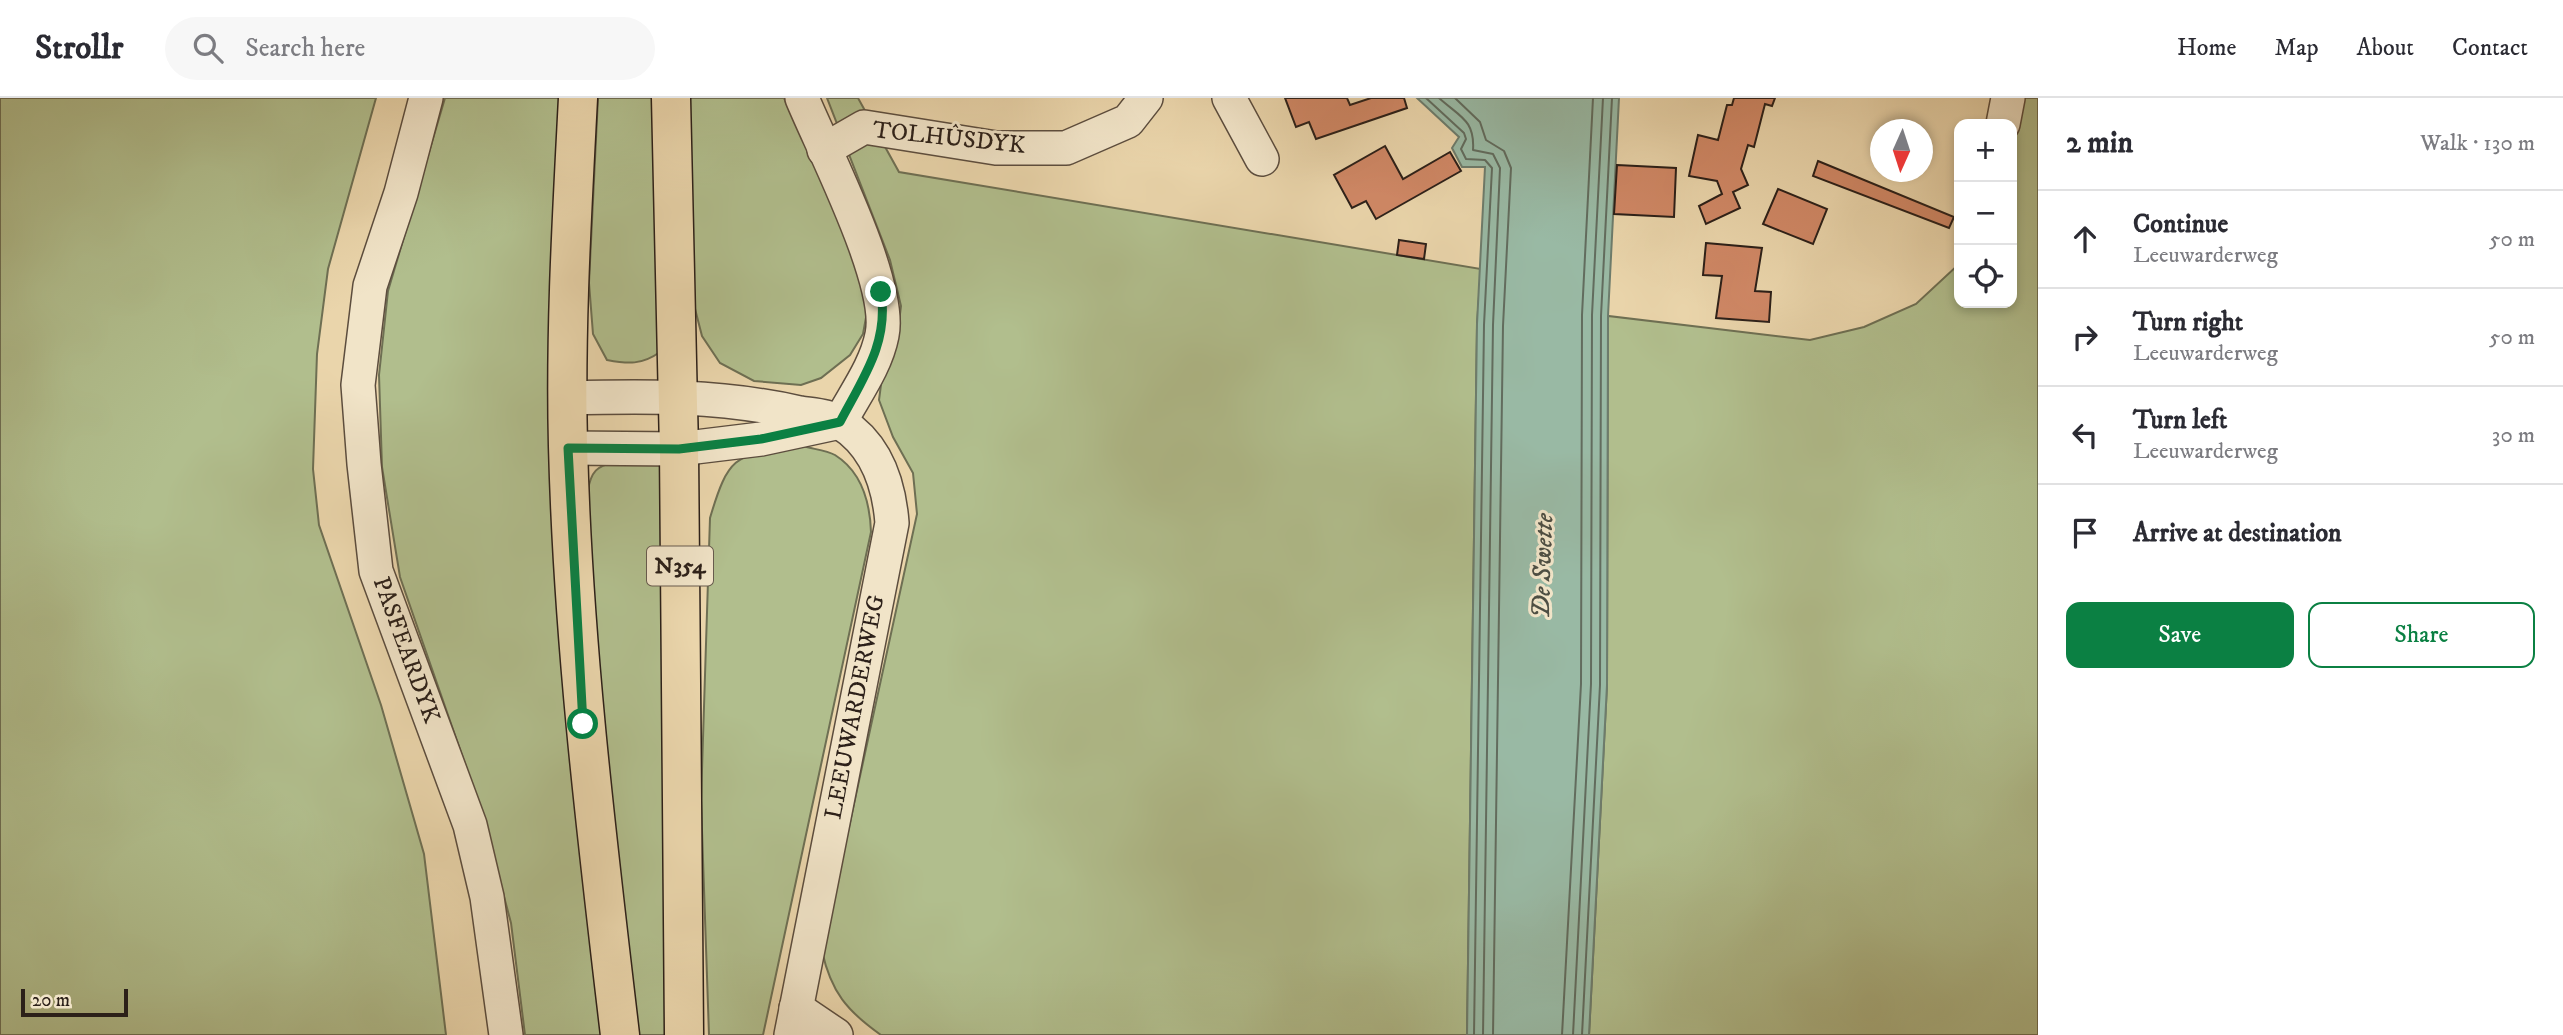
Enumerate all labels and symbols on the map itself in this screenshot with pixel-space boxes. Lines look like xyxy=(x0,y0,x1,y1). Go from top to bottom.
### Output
street label: TOLHÛSDYK xyxy=(871,114,1027,161)
north arrow xyxy=(1870,119,1933,182)
route end xyxy=(865,276,896,307)
water label: De Swette xyxy=(1525,512,1561,619)
road number: N354 xyxy=(647,546,713,586)
street label: PASFEARDYK xyxy=(366,573,446,727)
street label: LEEUWARDERWEG xyxy=(819,592,892,822)
route start xyxy=(567,708,598,739)
scale bar xyxy=(21,986,128,1018)

